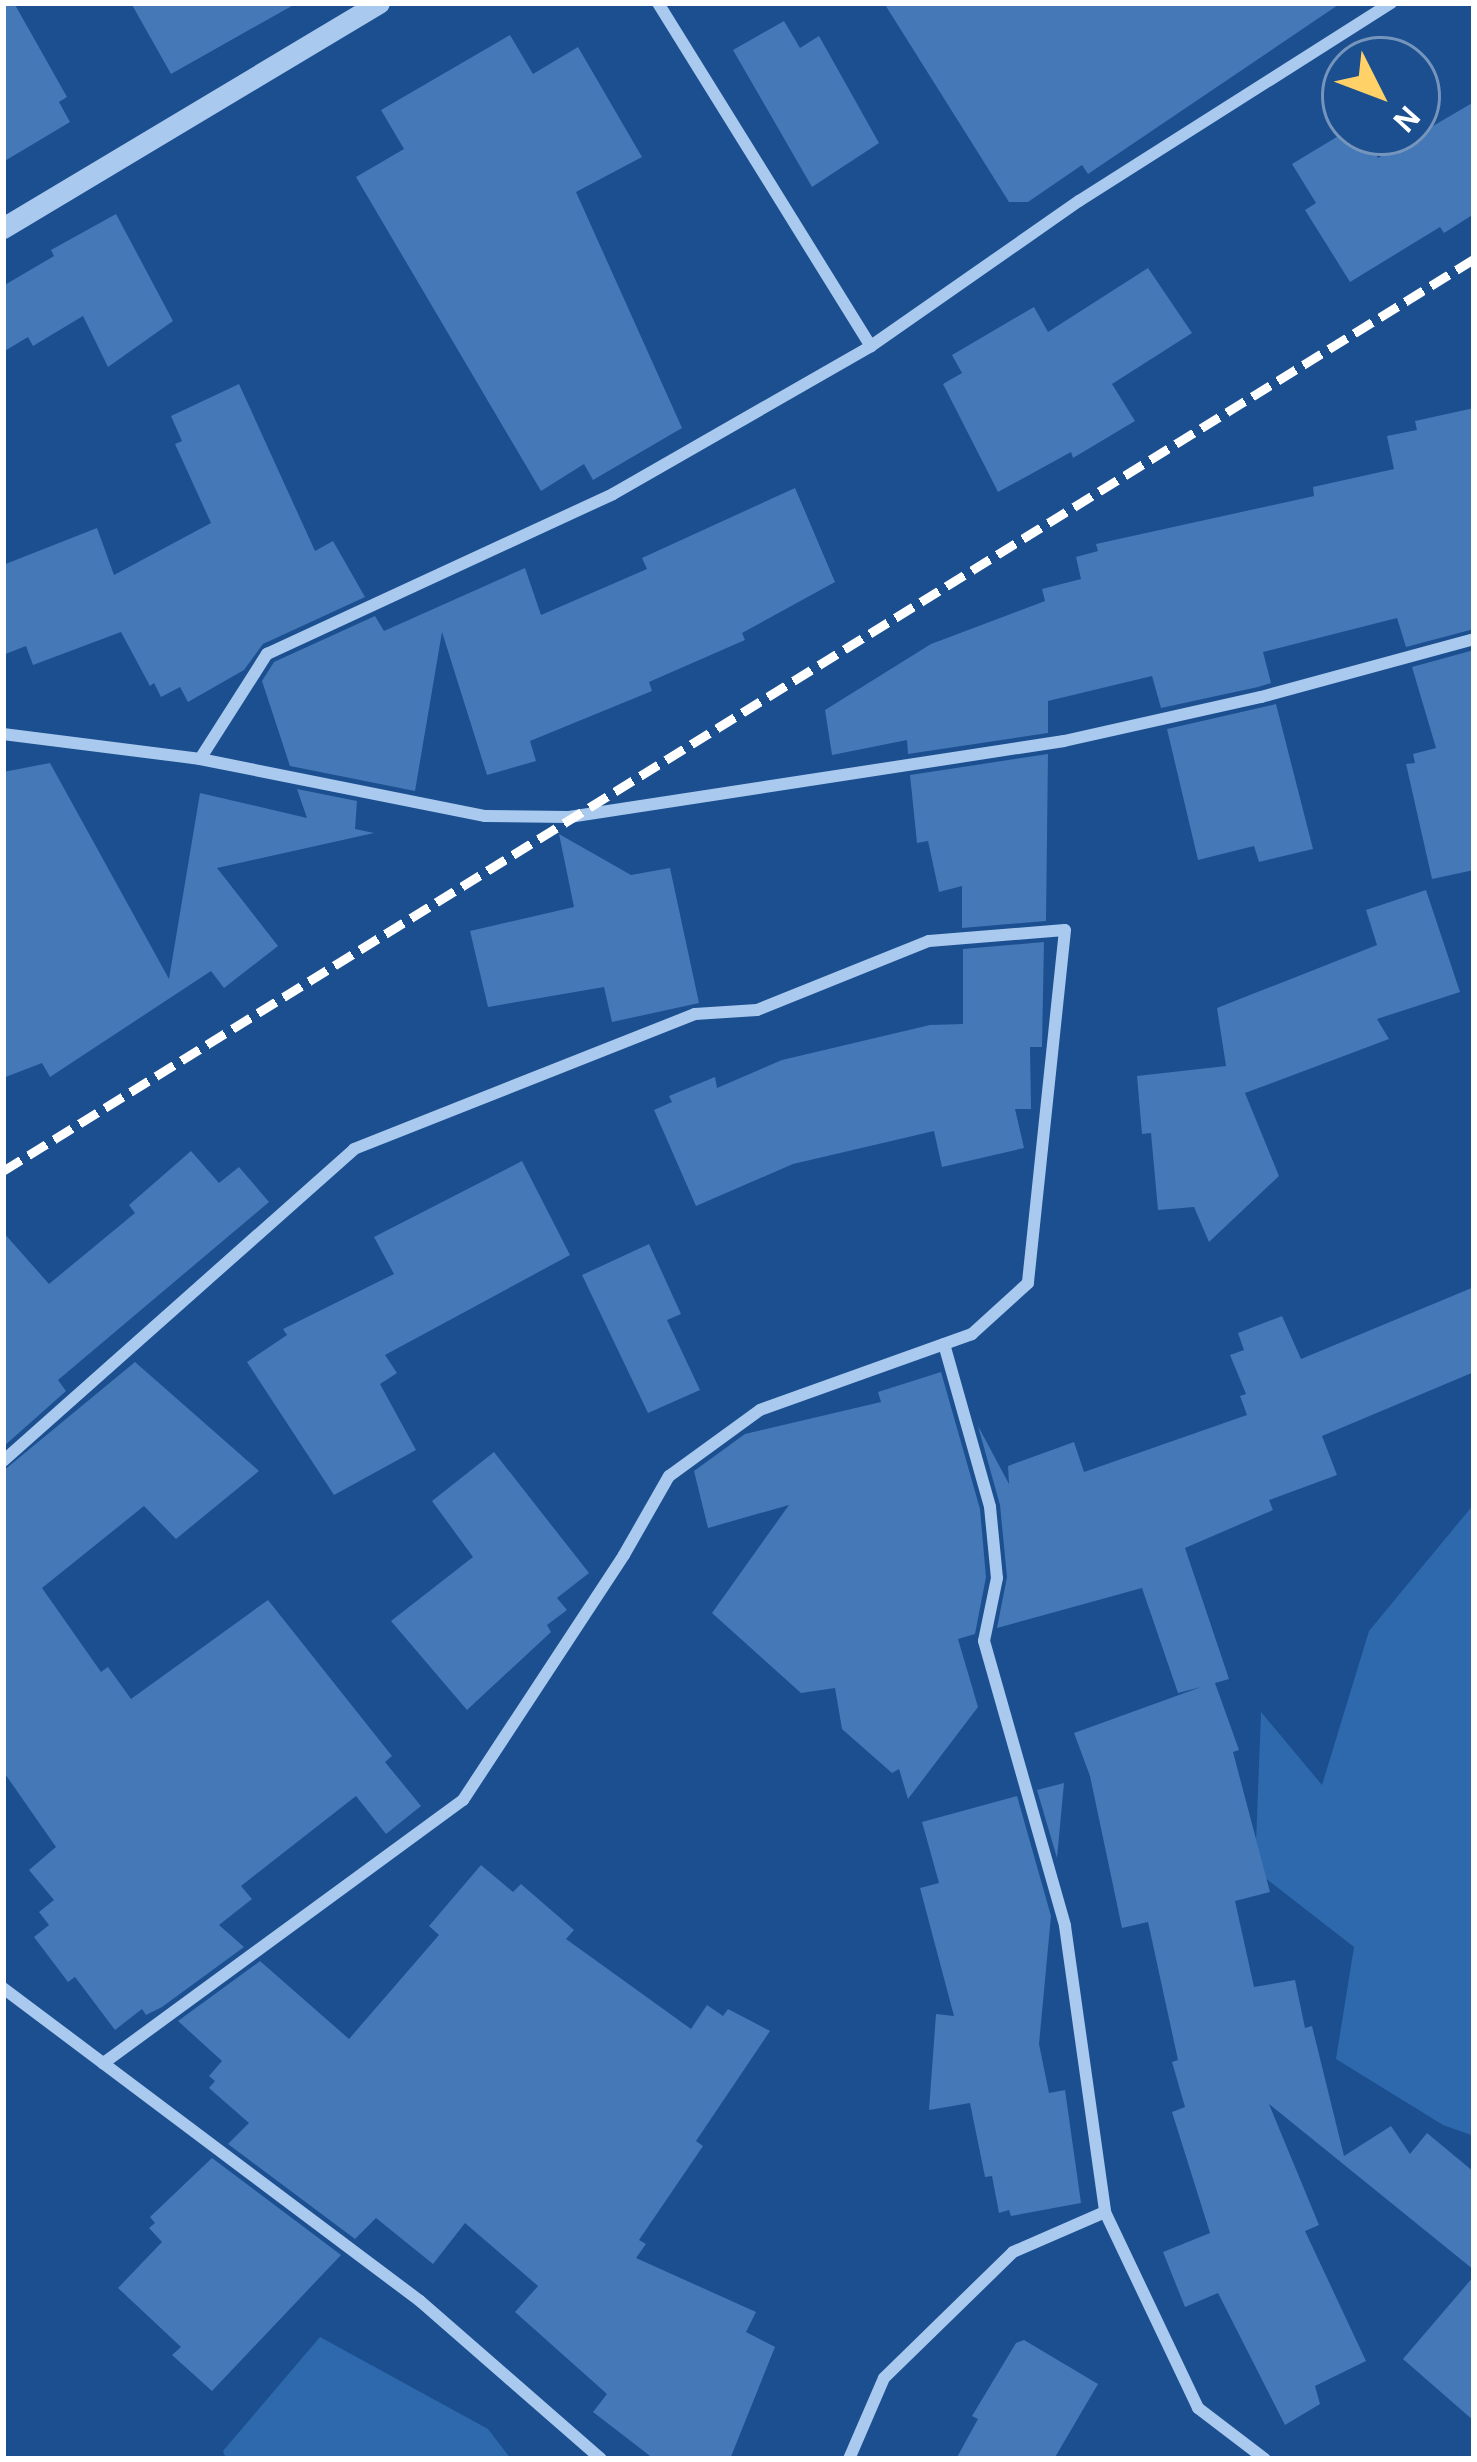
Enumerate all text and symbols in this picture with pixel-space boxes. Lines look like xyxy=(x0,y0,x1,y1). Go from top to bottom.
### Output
north arrow xyxy=(1321,36,1441,156)
text: N xyxy=(1386,99,1426,138)

